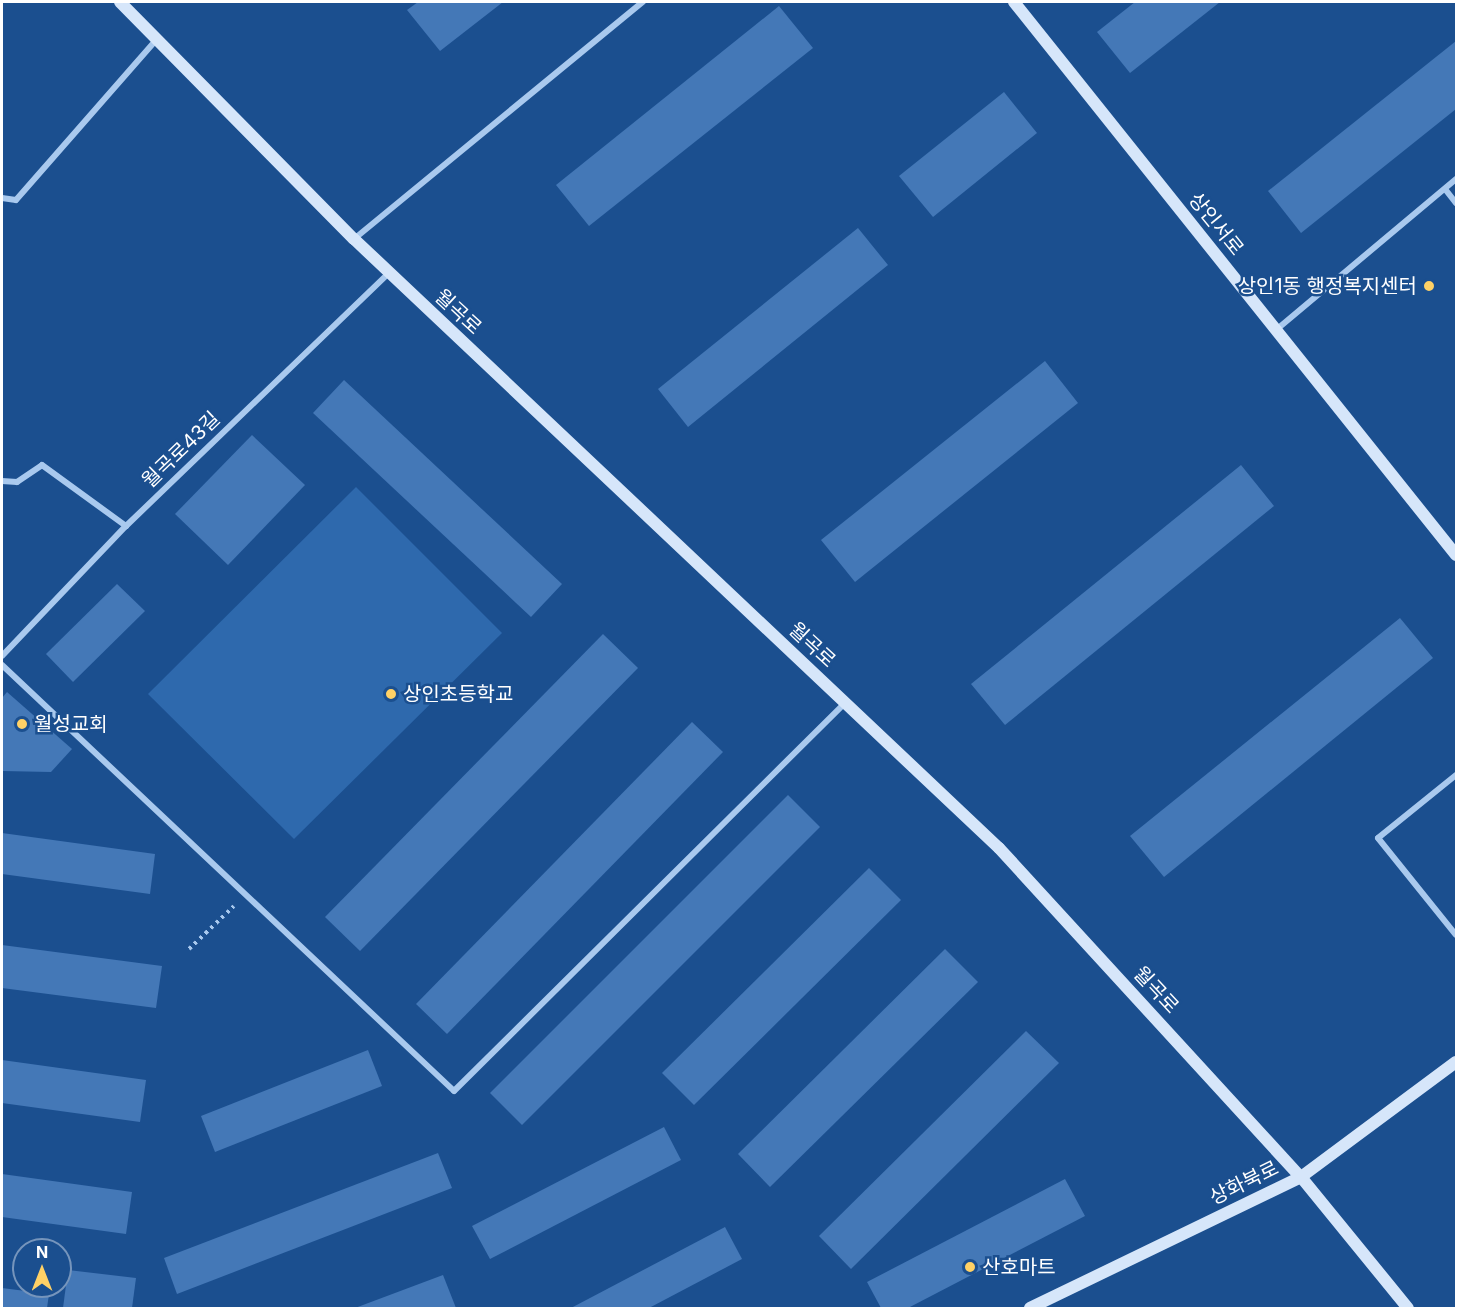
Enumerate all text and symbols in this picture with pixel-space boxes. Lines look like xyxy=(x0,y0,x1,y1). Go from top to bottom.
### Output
street label: 상인서로 xyxy=(1184,188,1248,260)
place label: 상인1동 행정복지센터 xyxy=(1238,274,1417,298)
marker: 상인1동 행정복지센터 xyxy=(1422,279,1436,293)
street label: 월곡로 xyxy=(430,284,486,340)
street label: 월곡로43길 xyxy=(137,407,225,493)
street label: 월곡로 xyxy=(784,617,840,673)
place label: 상인초등학교 xyxy=(403,682,513,706)
marker: 상인초등학교 xyxy=(384,687,398,701)
place label: 월성교회 xyxy=(34,712,108,736)
marker: 월성교회 xyxy=(15,717,29,731)
street label: 월곡로 xyxy=(1128,962,1184,1018)
street label: 상화북로 xyxy=(1206,1156,1282,1210)
north arrow xyxy=(12,1238,72,1298)
text: N xyxy=(36,1242,48,1262)
place label: 산호마트 xyxy=(982,1255,1056,1279)
marker: 산호마트 xyxy=(963,1260,977,1274)

